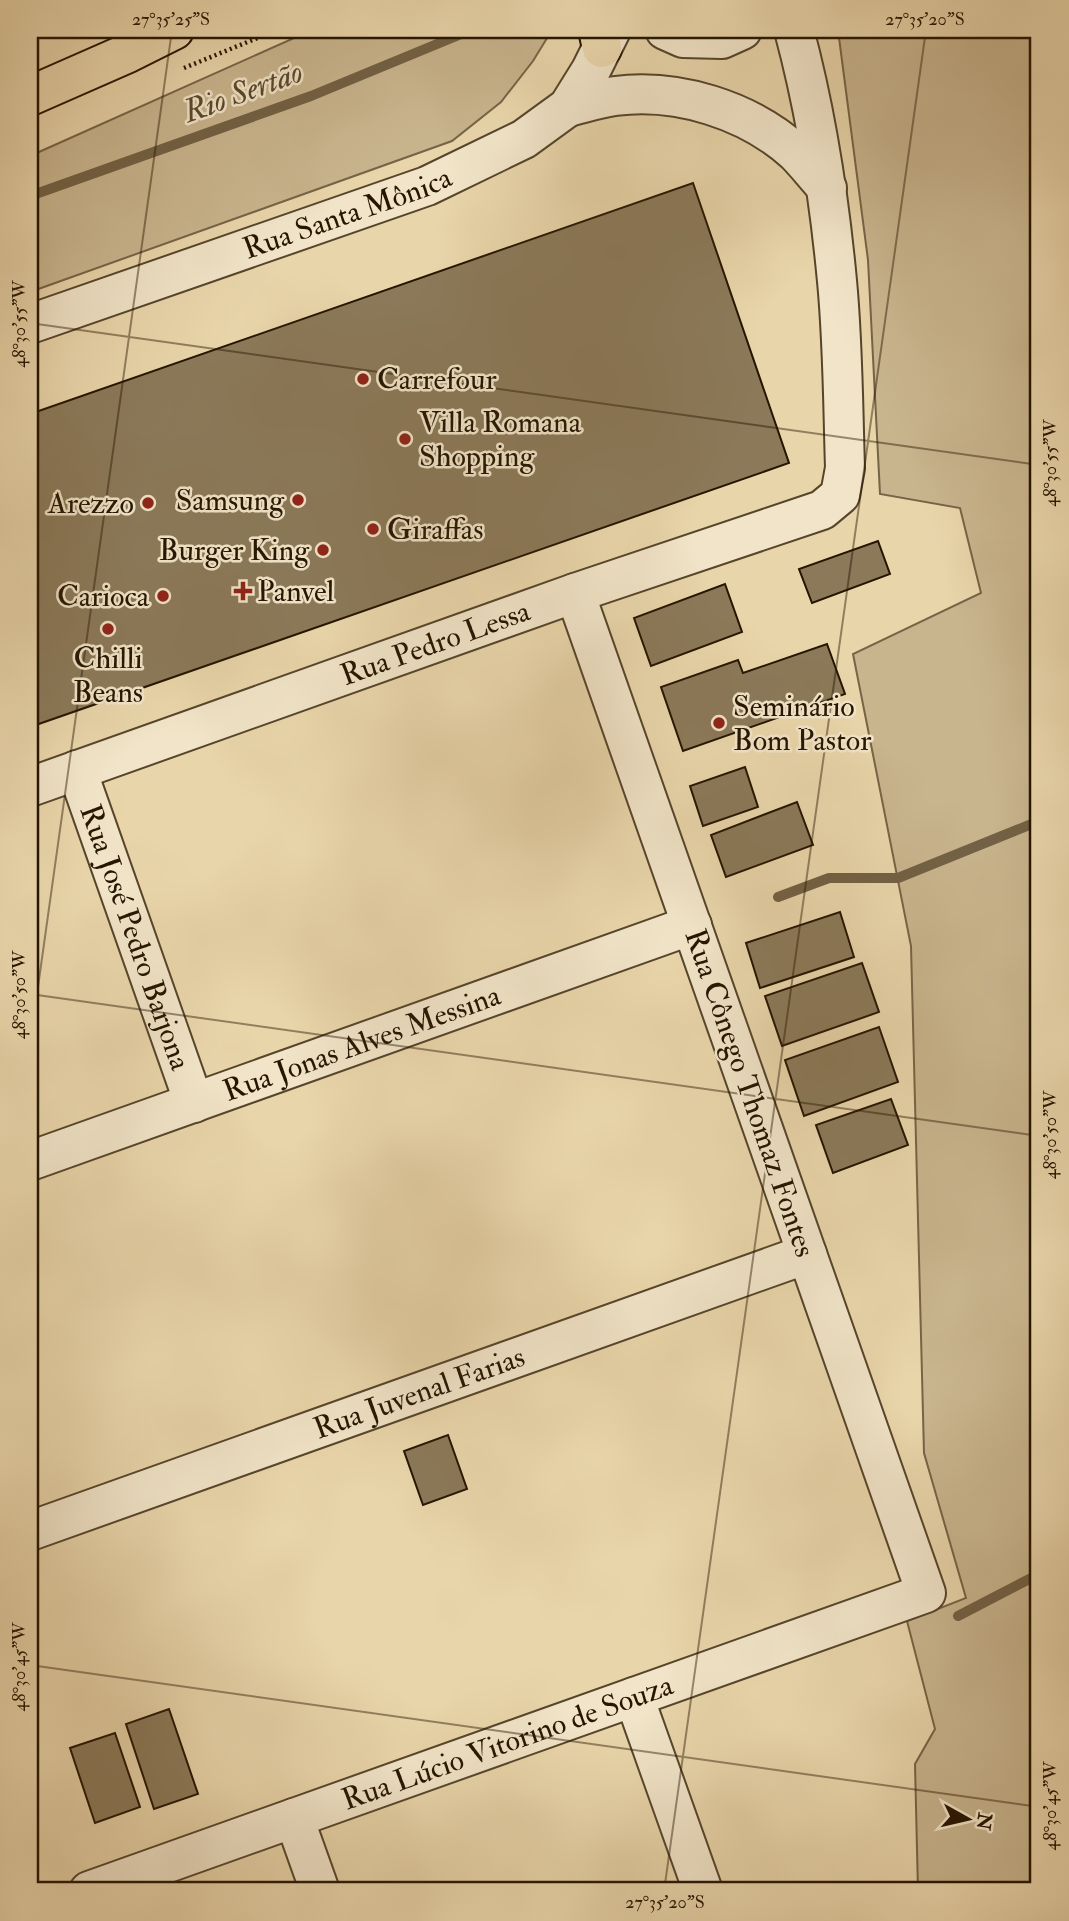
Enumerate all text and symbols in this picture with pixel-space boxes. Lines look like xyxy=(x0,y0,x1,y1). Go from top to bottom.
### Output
text: 27°35'25"S xyxy=(132,8,210,31)
text: 27°35'20"S xyxy=(885,8,965,31)
water label: Rio Sertão xyxy=(177,52,308,132)
street label: Rua Santa Mônica xyxy=(238,158,458,267)
text: 48°30'55"W xyxy=(8,280,31,368)
place label: Carrefour xyxy=(377,361,497,398)
marker: Carrefour xyxy=(355,371,371,387)
place label: Villa Romana Shopping xyxy=(419,404,582,475)
text: 48°30'55"W xyxy=(1039,419,1062,507)
marker: Villa Romana Shopping xyxy=(397,431,413,447)
place label: Samsung xyxy=(176,482,285,519)
place label: Arezzo xyxy=(47,485,134,522)
marker: Samsung xyxy=(290,492,306,508)
marker: Arezzo xyxy=(140,495,156,511)
place label: Giraffas xyxy=(387,511,483,548)
marker: Giraffas xyxy=(365,521,381,537)
place label: Burger King xyxy=(159,532,310,569)
marker: Burger King xyxy=(315,542,331,558)
place label: Panvel xyxy=(257,573,334,610)
place label: Carioca xyxy=(57,578,150,615)
marker: Panvel xyxy=(235,583,251,599)
marker: Carioca xyxy=(155,588,171,604)
street label: Rua Pedro Lessa xyxy=(335,592,535,694)
marker: Chilli Beans xyxy=(100,621,116,637)
place label: Chilli Beans xyxy=(73,640,143,711)
place label: Seminário Bom Pastor xyxy=(733,688,871,759)
marker: Seminário Bom Pastor xyxy=(711,715,727,731)
street label: Rua José Pedro Barjona xyxy=(72,799,200,1075)
street label: Rua Cônego Thomaz Fontes xyxy=(676,924,824,1262)
text: 48°30'50"W xyxy=(8,950,31,1039)
street label: Rua Jonas Alves Messina xyxy=(218,976,506,1109)
text: 48°30'50"W xyxy=(1039,1090,1062,1179)
street label: Rua Juvenal Farias xyxy=(308,1338,530,1447)
text: 48°30'45"W xyxy=(8,1622,31,1712)
street label: Rua Lúcio Vitorino de Souza xyxy=(337,1666,678,1818)
text: 48°30'45"W xyxy=(1039,1761,1062,1851)
north arrow xyxy=(932,1784,1002,1854)
text: N xyxy=(971,1810,997,1832)
text: 27°35'20"S xyxy=(625,1891,705,1914)

